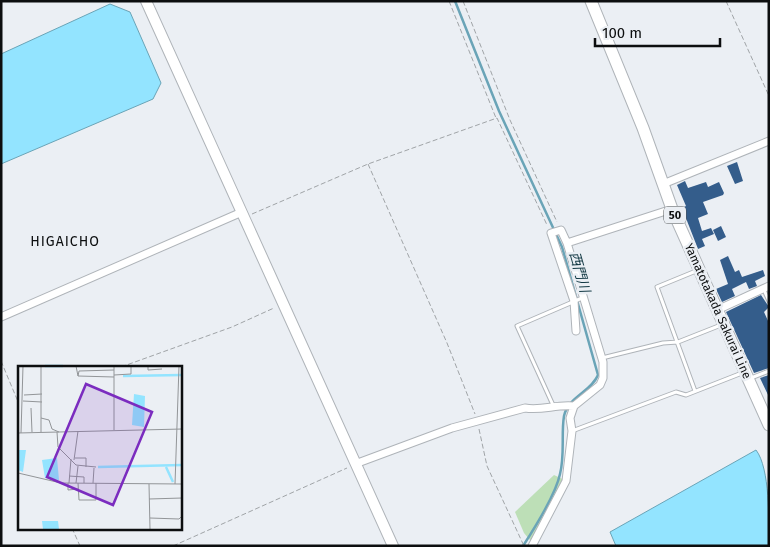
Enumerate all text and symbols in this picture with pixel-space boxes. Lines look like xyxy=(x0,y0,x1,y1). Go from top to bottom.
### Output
scale bar xyxy=(595,15,720,47)
text: 100 m xyxy=(602,24,642,42)
road number: 50 xyxy=(664,206,686,224)
district label: HIGAICHO xyxy=(30,233,100,250)
street label: Yamatotakada Sakurai Line xyxy=(682,241,754,381)
water label: 西門川 xyxy=(566,250,594,297)
inset map xyxy=(18,366,181,530)

